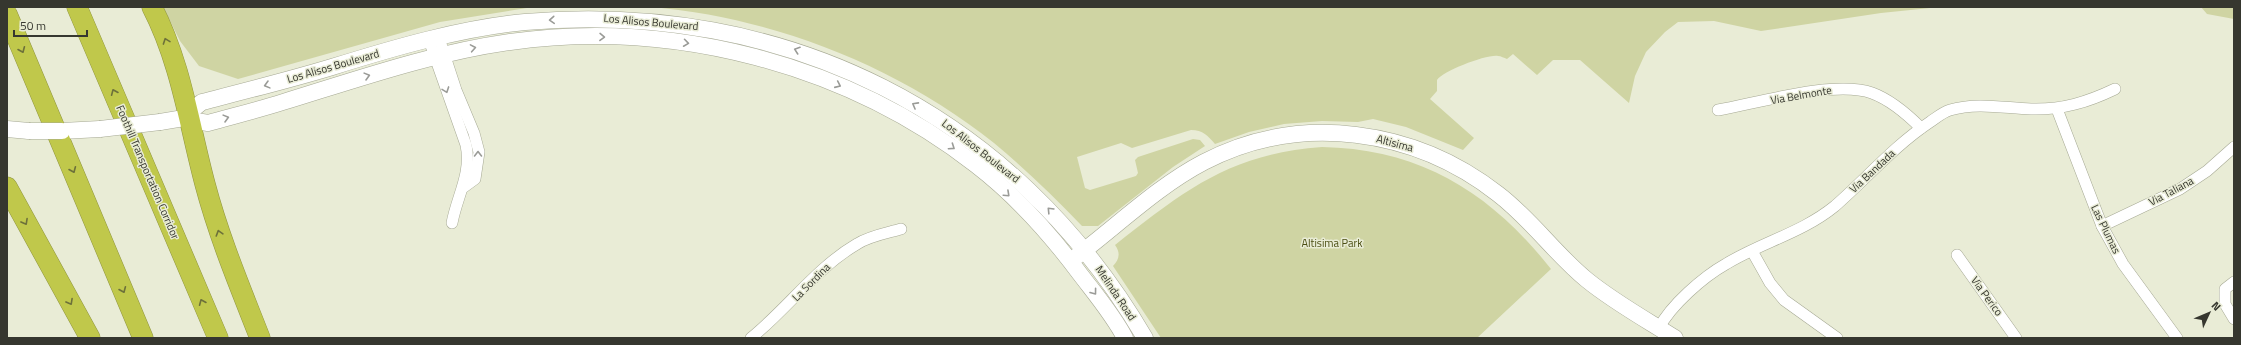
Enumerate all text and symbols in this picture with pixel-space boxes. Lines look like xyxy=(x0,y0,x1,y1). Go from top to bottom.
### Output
street label: Los Alisos Boulevard xyxy=(603,10,699,34)
scale bar xyxy=(14,12,87,38)
text: 50 m xyxy=(20,16,46,35)
one-way arrow xyxy=(549,16,555,25)
one-way arrow xyxy=(599,33,605,41)
one-way arrow xyxy=(163,38,171,45)
one-way arrow xyxy=(683,38,689,47)
street label: Los Alisos Boulevard xyxy=(285,45,381,87)
one-way arrow xyxy=(469,45,476,53)
one-way arrow xyxy=(794,46,801,55)
one-way arrow xyxy=(18,47,26,54)
one-way arrow xyxy=(363,72,370,81)
one-way arrow xyxy=(263,80,270,89)
one-way arrow xyxy=(833,80,841,88)
street label: Via Belmonte xyxy=(1769,82,1833,108)
one-way arrow xyxy=(442,86,450,93)
one-way arrow xyxy=(111,88,119,95)
street label: Foothill Transportation Corridor xyxy=(112,102,184,242)
one-way arrow xyxy=(912,102,919,109)
one-way arrow xyxy=(223,114,229,122)
street label: Los Alisos Boulevard xyxy=(939,115,1024,187)
street label: Altisima xyxy=(1375,130,1416,156)
one-way arrow xyxy=(948,142,955,150)
street label: Via Bandada xyxy=(1845,145,1899,196)
one-way arrow xyxy=(474,151,482,157)
one-way arrow xyxy=(68,167,76,174)
street label: Via Taliana xyxy=(2146,172,2197,210)
one-way arrow xyxy=(1002,189,1010,196)
street label: Las Plumas xyxy=(2087,202,2125,256)
one-way arrow xyxy=(1047,207,1054,215)
one-way arrow xyxy=(20,218,27,225)
one-way arrow xyxy=(215,229,224,236)
park label: Altisima Park xyxy=(1301,235,1363,251)
street label: La Sordina xyxy=(788,259,834,305)
street label: Melinda Road xyxy=(1092,262,1140,324)
street label: Via Perico xyxy=(1967,273,2007,319)
one-way arrow xyxy=(118,286,126,293)
one-way arrow xyxy=(1089,288,1096,295)
north arrow xyxy=(2189,293,2229,333)
one-way arrow xyxy=(65,298,72,305)
text: N xyxy=(2208,298,2225,314)
one-way arrow xyxy=(199,299,207,306)

